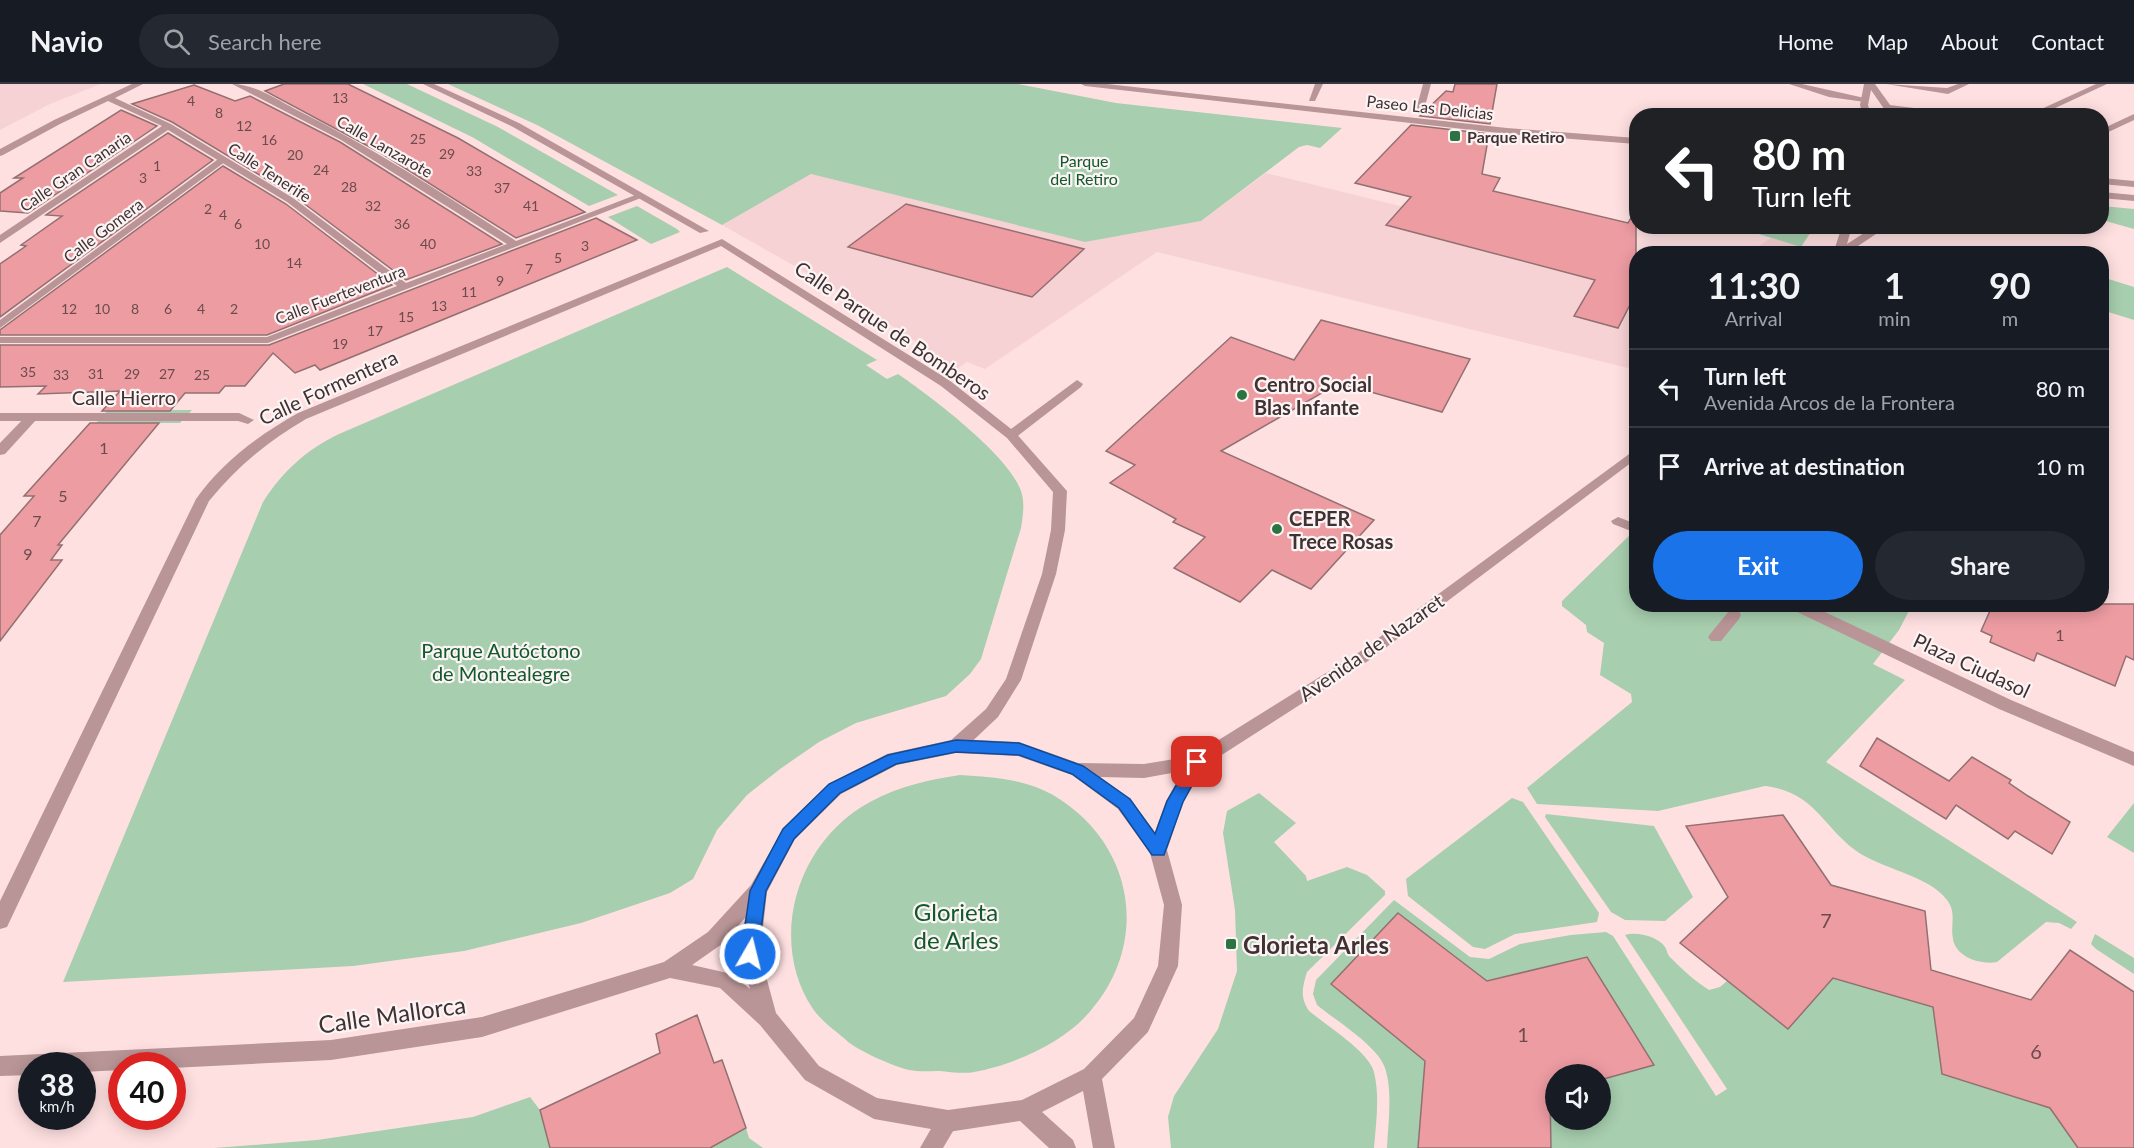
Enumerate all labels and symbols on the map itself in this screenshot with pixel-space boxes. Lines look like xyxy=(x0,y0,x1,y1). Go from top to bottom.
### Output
house number: 13 xyxy=(332,89,348,106)
street label: Paseo Las Delicias xyxy=(1366,91,1494,123)
house number: 4 xyxy=(187,92,195,109)
house number: 8 xyxy=(215,104,223,121)
street label: Calle Lanzarote xyxy=(334,111,436,181)
house number: 12 xyxy=(236,117,252,134)
street label: Calle Gran Canaria xyxy=(16,127,134,215)
place label: Parque Retiro xyxy=(1467,127,1565,146)
marker: Parque Retiro xyxy=(1448,129,1462,143)
house number: 25 xyxy=(410,130,426,147)
house number: 16 xyxy=(261,131,277,148)
street label: Calle Tenerife xyxy=(225,138,315,206)
house number: 29 xyxy=(439,145,455,162)
house number: 20 xyxy=(287,146,303,163)
park label: Parque del Retiro xyxy=(1050,151,1118,188)
house number: 1 xyxy=(153,157,161,174)
house number: 24 xyxy=(313,161,329,178)
house number: 33 xyxy=(466,162,482,179)
house number: 3 xyxy=(139,169,147,186)
house number: 28 xyxy=(341,178,357,195)
house number: 37 xyxy=(494,179,510,196)
street label: Calle Gomera xyxy=(59,194,147,266)
house number: 32 xyxy=(365,197,381,214)
house number: 41 xyxy=(523,197,539,214)
house number: 2 xyxy=(204,200,212,217)
house number: 4 xyxy=(219,206,227,223)
house number: 6 xyxy=(234,215,242,232)
house number: 36 xyxy=(394,215,410,232)
house number: 10 xyxy=(254,235,270,252)
house number: 40 xyxy=(420,235,436,252)
house number: 3 xyxy=(581,237,589,254)
house number: 5 xyxy=(554,249,562,266)
house number: 14 xyxy=(286,254,302,271)
street label: Calle Parque de Bomberos xyxy=(791,255,995,405)
street label: Calle Fuerteventura xyxy=(272,260,408,328)
house number: 7 xyxy=(525,260,533,277)
house number: 9 xyxy=(496,272,504,289)
house number: 11 xyxy=(461,283,477,300)
house number: 13 xyxy=(431,297,447,314)
house number: 12 xyxy=(61,300,77,317)
house number: 10 xyxy=(94,300,110,317)
house number: 8 xyxy=(131,300,139,317)
house number: 6 xyxy=(164,300,172,317)
house number: 4 xyxy=(197,300,205,317)
house number: 2 xyxy=(230,300,238,317)
house number: 15 xyxy=(398,308,414,325)
house number: 17 xyxy=(367,322,383,339)
house number: 19 xyxy=(332,335,348,352)
street label: Calle Formentera xyxy=(255,344,401,430)
house number: 35 xyxy=(20,363,36,380)
house number: 31 xyxy=(88,365,104,382)
house number: 29 xyxy=(124,365,140,382)
house number: 27 xyxy=(159,365,175,382)
house number: 33 xyxy=(53,366,69,383)
house number: 25 xyxy=(194,366,210,383)
place label: Centro Social Blas Infante xyxy=(1254,372,1372,419)
street label: Calle Hierro xyxy=(72,385,176,409)
marker: Centro Social Blas Infante xyxy=(1235,388,1249,402)
house number: 1 xyxy=(99,438,109,457)
house number: 5 xyxy=(58,486,68,505)
place label: CEPER Trece Rosas xyxy=(1289,506,1393,553)
house number: 7 xyxy=(32,511,42,530)
marker: CEPER Trece Rosas xyxy=(1270,522,1284,536)
house number: 9 xyxy=(23,544,33,563)
street label: Avenida de Nazaret xyxy=(1294,588,1448,706)
house number: 1 xyxy=(2055,625,2065,644)
street label: Plaza Ciudasol xyxy=(1910,628,2034,702)
park label: Parque Autóctono de Montealegre xyxy=(421,638,581,685)
pin xyxy=(1171,736,1222,787)
park label: Glorieta de Arles xyxy=(913,897,999,954)
house number: 7 xyxy=(1820,908,1832,932)
position arrow xyxy=(718,922,782,986)
place label: Glorieta Arles xyxy=(1243,930,1389,959)
marker: Glorieta Arles xyxy=(1224,937,1238,951)
street label: Calle Mallorca xyxy=(316,989,468,1039)
house number: 1 xyxy=(1517,1022,1529,1046)
house number: 6 xyxy=(2030,1039,2042,1063)
speed limit sign: 40 xyxy=(108,1052,186,1130)

